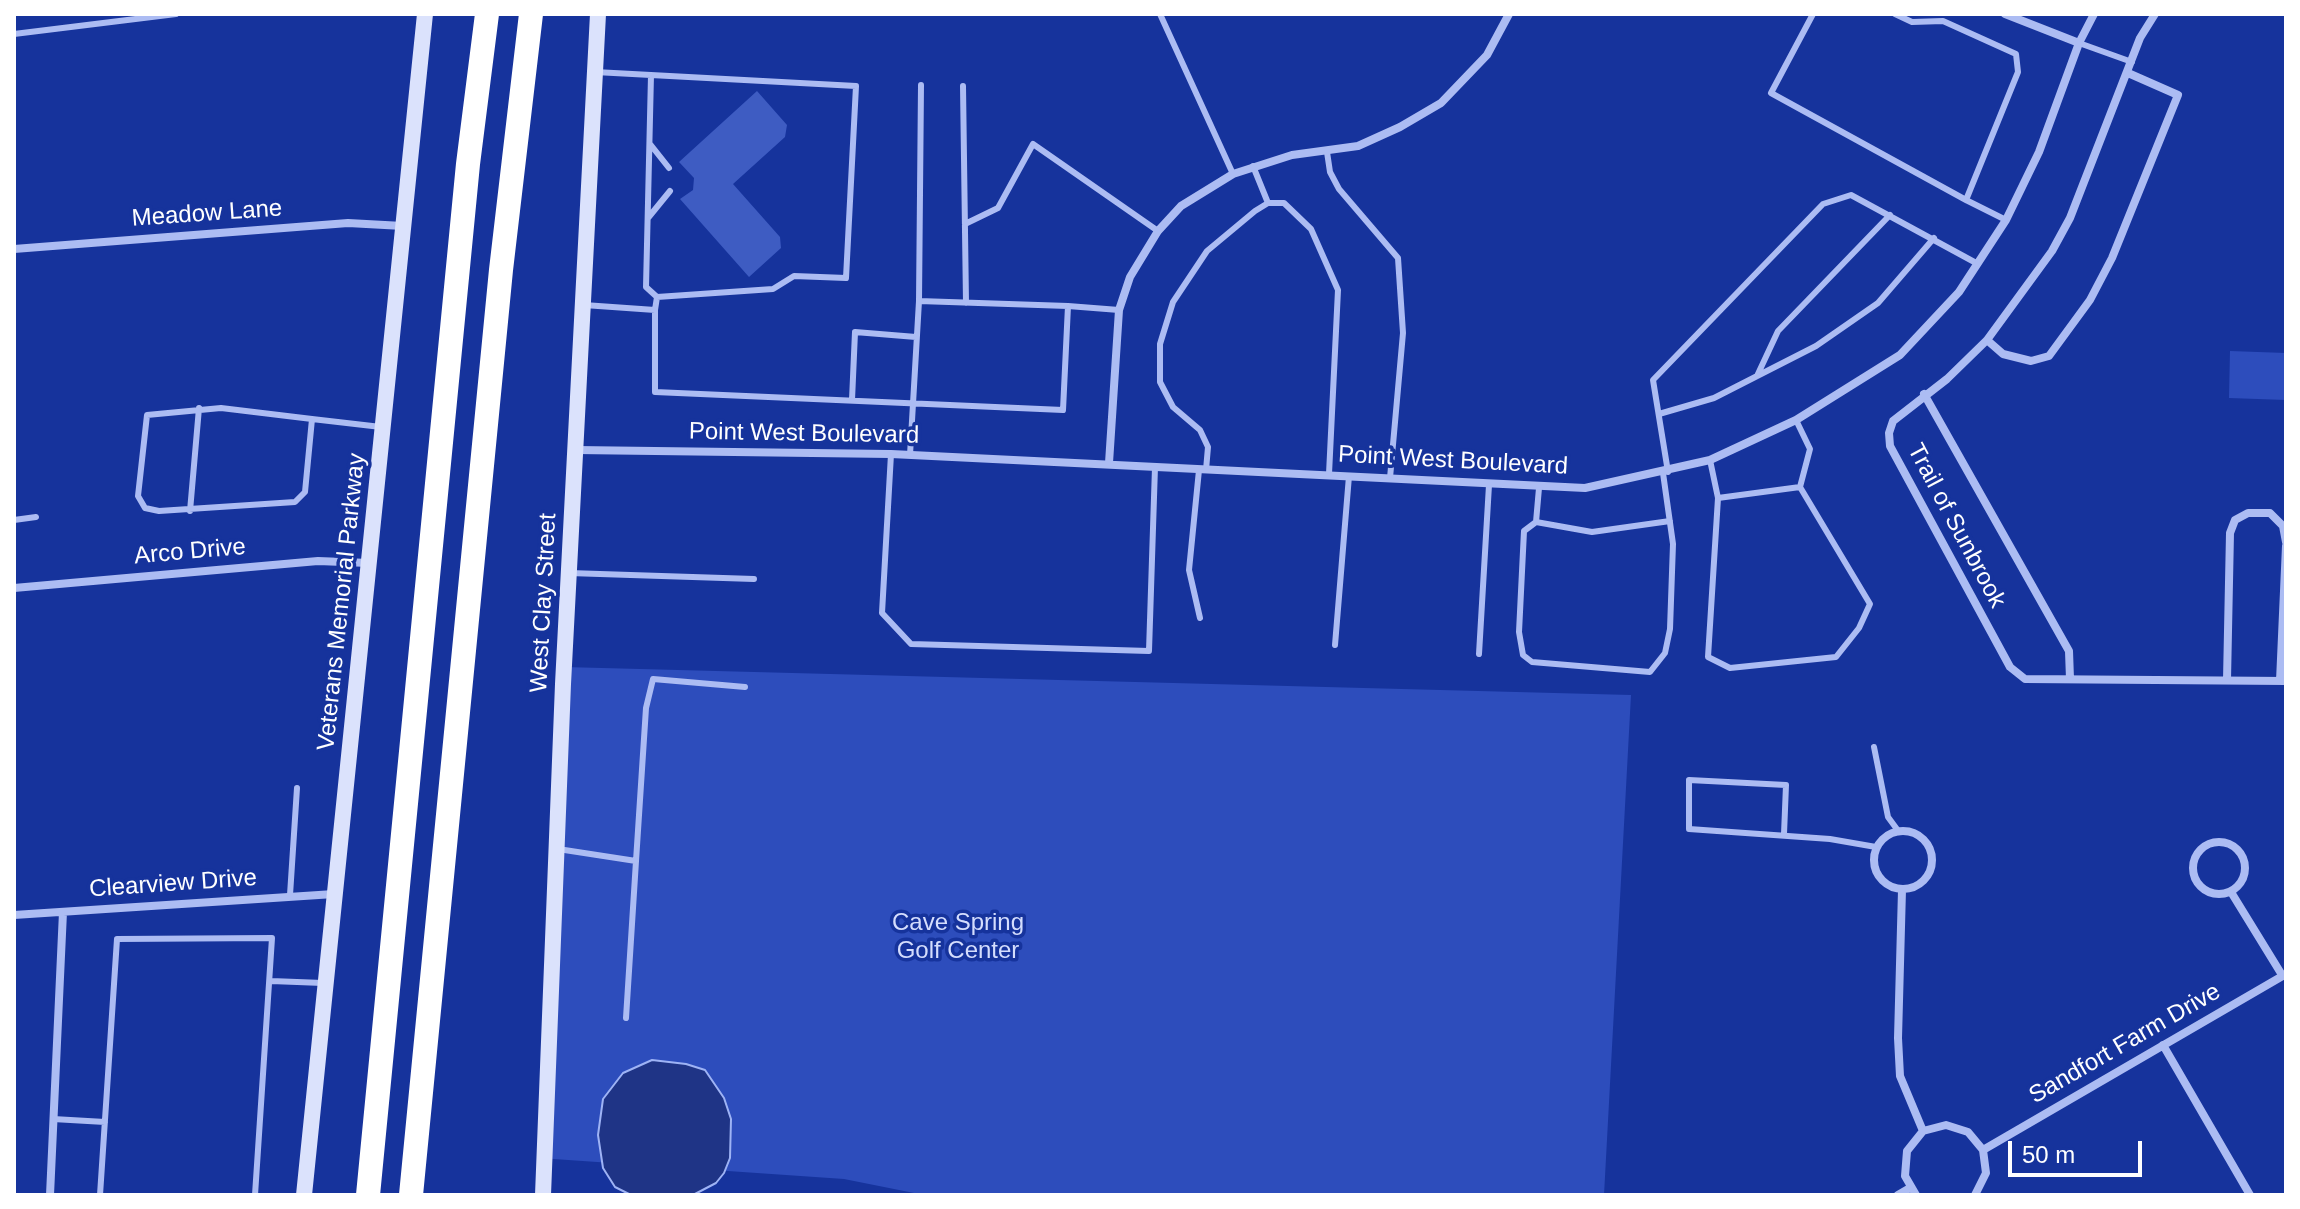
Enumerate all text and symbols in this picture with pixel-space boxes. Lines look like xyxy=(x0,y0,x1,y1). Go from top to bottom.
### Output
street label: Meadow Lane xyxy=(131,194,283,234)
street label: Point West Boulevard xyxy=(689,418,919,450)
street label: Trail of Sunbrook xyxy=(1901,439,2011,613)
street label: Point West Boulevard xyxy=(1337,441,1569,481)
street label: Veterans Memorial Parkway xyxy=(312,452,372,752)
street label: West Clay Street xyxy=(525,513,563,693)
street label: Arco Drive xyxy=(133,533,247,571)
street label: Clearview Drive xyxy=(88,864,258,904)
park label: Cave Spring Golf Center xyxy=(892,909,1024,965)
street label: Sandfort Farm Drive xyxy=(2024,978,2226,1110)
scale bar xyxy=(2012,1125,2146,1175)
text: 50 m xyxy=(2022,1141,2075,1168)

